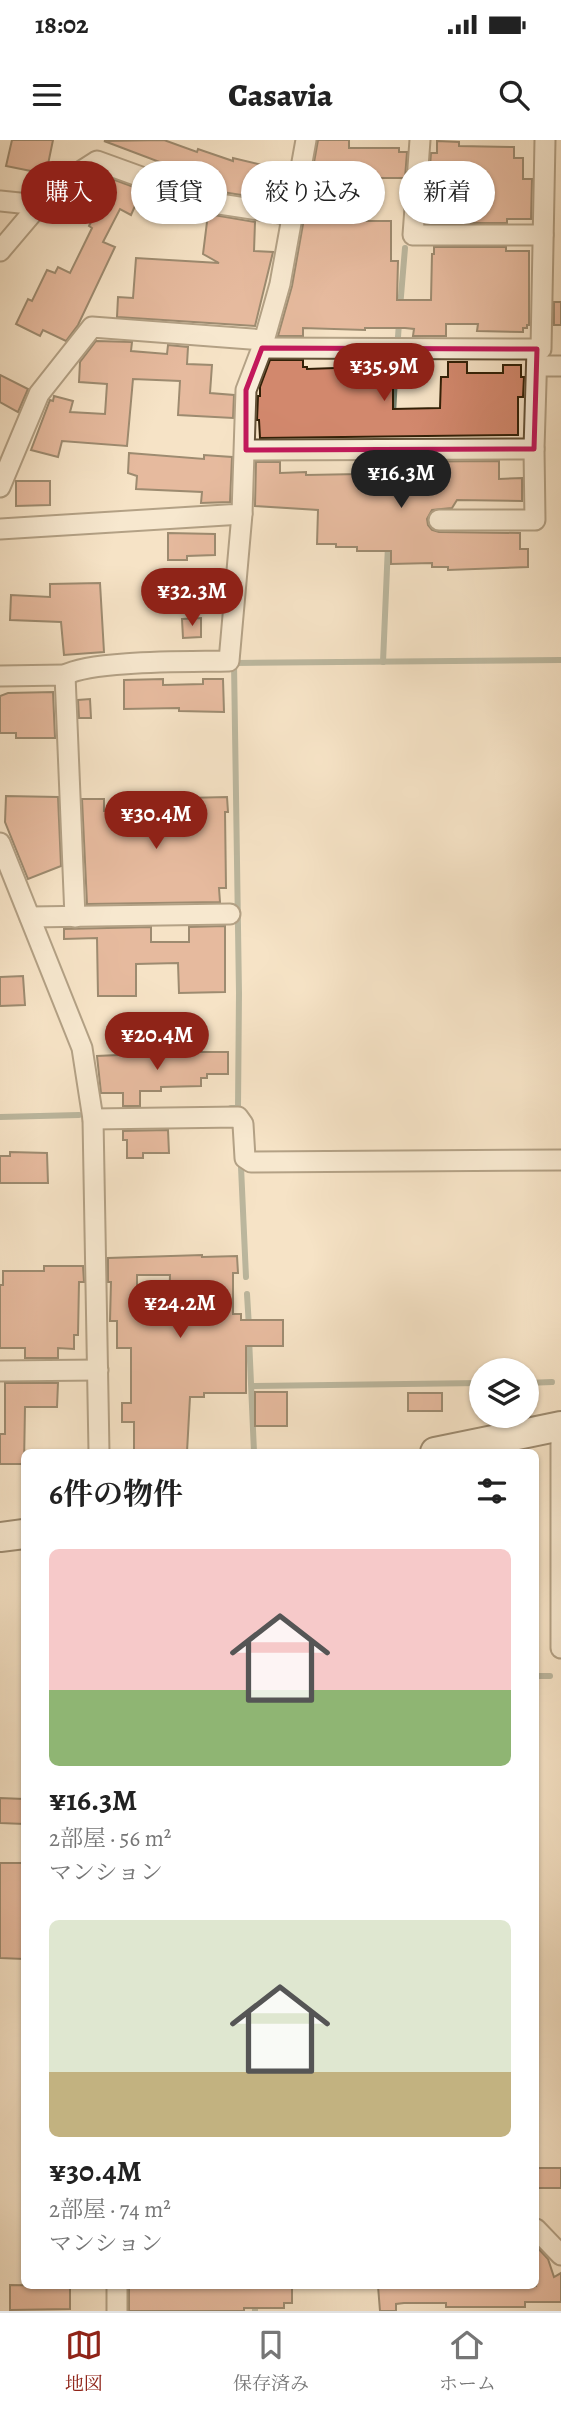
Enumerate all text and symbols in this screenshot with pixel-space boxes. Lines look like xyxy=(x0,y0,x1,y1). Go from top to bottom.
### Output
text: 18:02 xyxy=(35,7,89,42)
text: Casavia xyxy=(228,73,333,117)
icon: menu xyxy=(28,76,66,114)
icon: search xyxy=(495,76,533,114)
chip: 購入 xyxy=(21,161,117,224)
chip: 賃貸 xyxy=(131,161,227,224)
chip: 絞り込み xyxy=(241,161,385,224)
chip: 新着 xyxy=(399,161,495,224)
pin: ¥35.9M xyxy=(327,344,441,403)
text: ¥35.9M xyxy=(349,350,419,381)
pin: ¥16.3M xyxy=(344,450,458,510)
text: ¥16.3M xyxy=(367,457,435,488)
pin: ¥32.3M xyxy=(135,568,249,628)
text: ¥32.3M xyxy=(157,575,227,606)
pin: ¥30.4M xyxy=(99,792,213,851)
text: ¥30.4M xyxy=(120,798,192,829)
pin: ¥20.4M xyxy=(100,1012,214,1072)
text: ¥20.4M xyxy=(121,1019,193,1050)
pin: ¥24.2M xyxy=(123,1280,237,1340)
text: ¥24.2M xyxy=(144,1287,216,1318)
map controls xyxy=(469,1358,539,1428)
button: layers xyxy=(469,1358,539,1428)
icon: filters xyxy=(473,1472,511,1510)
text: 6件の物件 xyxy=(49,1474,183,1514)
icon: home xyxy=(217,1595,343,1721)
text: ¥16.3M xyxy=(49,1780,137,1820)
text: 2部屋 · 56 m² xyxy=(49,1823,171,1854)
text: マンション xyxy=(49,1857,163,1888)
icon: home xyxy=(217,1966,343,2092)
text: ¥30.4M xyxy=(49,2151,142,2191)
text: 2部屋 · 74 m² xyxy=(49,2194,171,2225)
text: マンション xyxy=(49,2228,163,2259)
tab: 地図 xyxy=(65,2326,103,2397)
tab: 保存済み xyxy=(233,2326,309,2397)
tab: ホーム xyxy=(439,2326,496,2397)

